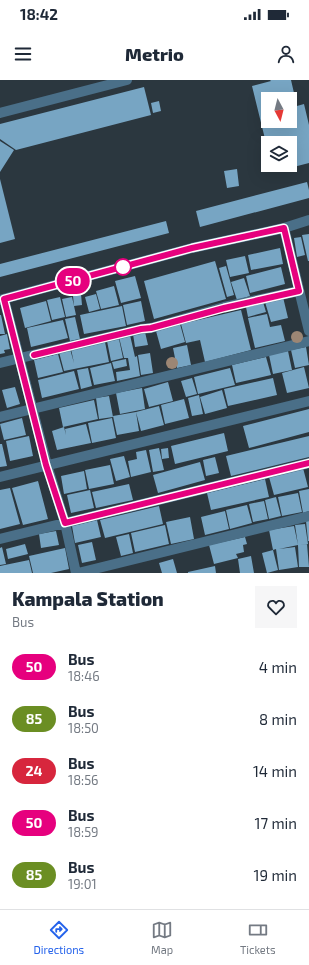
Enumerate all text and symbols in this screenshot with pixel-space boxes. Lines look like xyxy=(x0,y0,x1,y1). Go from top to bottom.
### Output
text: 18:42 xyxy=(20,5,58,23)
icon: menu xyxy=(12,43,34,65)
text: Metrio xyxy=(125,43,184,65)
icon: person xyxy=(275,43,297,65)
north arrow xyxy=(261,92,297,128)
map controls xyxy=(261,92,297,172)
button: layers xyxy=(261,136,297,172)
unlabelled marker xyxy=(114,258,132,276)
line badge: 50 xyxy=(55,268,91,294)
text: 50 xyxy=(65,272,81,289)
button: heart xyxy=(255,586,297,628)
text: Kampala Station xyxy=(12,587,164,610)
text: Bus xyxy=(12,614,34,630)
text: Bus xyxy=(68,650,94,668)
text: 50 xyxy=(26,658,42,675)
text: 4 min xyxy=(259,658,297,676)
text: 18:46 xyxy=(68,668,100,684)
text: Bus xyxy=(68,702,94,720)
text: 85 xyxy=(26,710,42,727)
text: 8 min xyxy=(259,710,297,728)
text: 18:50 xyxy=(68,720,99,736)
text: Bus xyxy=(68,754,94,772)
text: 24 xyxy=(25,762,43,779)
text: 14 min xyxy=(253,762,297,780)
text: 18:56 xyxy=(68,772,99,788)
text: Bus xyxy=(68,806,94,824)
text: 50 xyxy=(26,814,42,831)
text: 17 min xyxy=(254,814,297,832)
text: 18:59 xyxy=(68,824,99,840)
text: Bus xyxy=(68,858,94,876)
text: 85 xyxy=(26,866,42,883)
text: 19 min xyxy=(254,866,297,884)
text: 19:01 xyxy=(68,876,97,892)
tab: Directions xyxy=(33,919,84,956)
tab: Map xyxy=(151,919,173,956)
tab: Tickets xyxy=(240,919,276,956)

